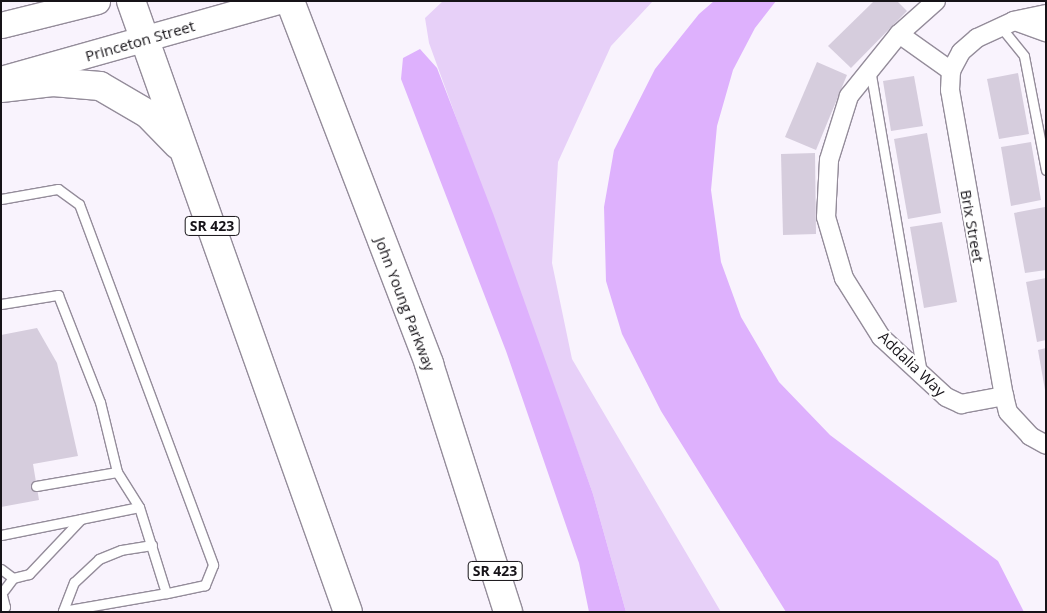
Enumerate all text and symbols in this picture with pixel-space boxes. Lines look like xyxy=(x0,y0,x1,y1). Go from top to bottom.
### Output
street label: Princeton Street xyxy=(83,17,197,65)
street label: Brix Street xyxy=(957,188,987,264)
road number: SR 423 xyxy=(184,215,240,238)
street label: John Young Parkway xyxy=(371,234,439,374)
street label: Addalia Way xyxy=(875,328,949,400)
road number: SR 423 xyxy=(468,560,522,582)

